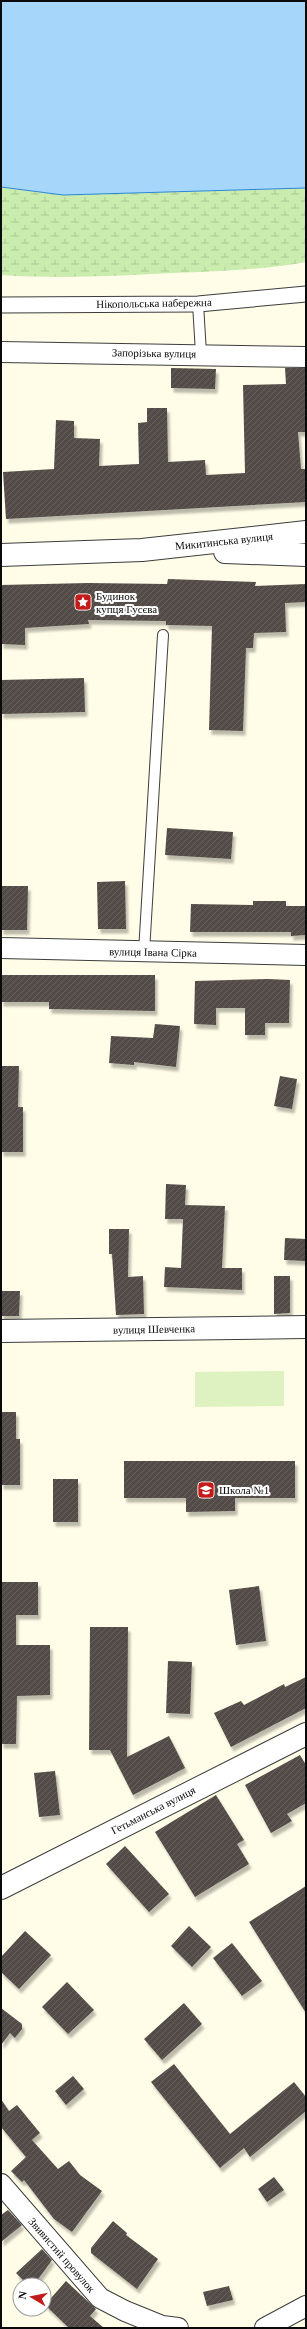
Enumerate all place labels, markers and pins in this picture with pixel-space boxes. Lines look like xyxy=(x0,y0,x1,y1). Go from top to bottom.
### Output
place label: Будинок купця Гусєва xyxy=(96,590,157,615)
place icon: Будинок купця Гусєва xyxy=(73,592,93,612)
school or university icon: Школа №1 xyxy=(196,1480,216,1500)
place label: Школа №1 xyxy=(219,1484,269,1496)

